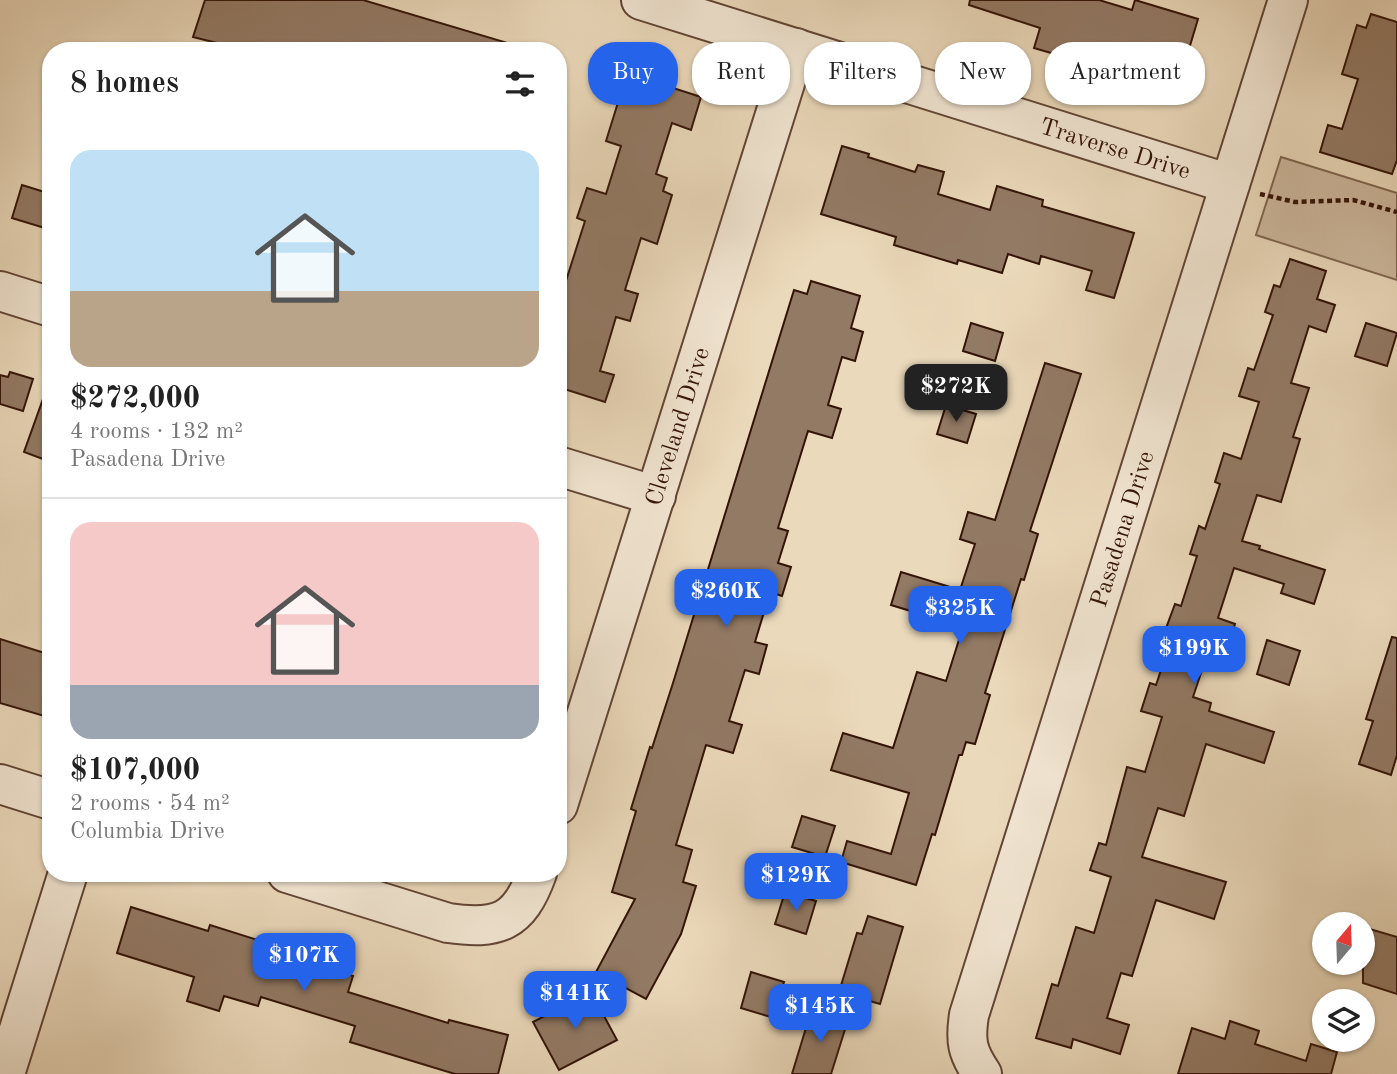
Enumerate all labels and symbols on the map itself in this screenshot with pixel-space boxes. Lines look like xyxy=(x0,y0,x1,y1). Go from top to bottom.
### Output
street label: Traverse Drive xyxy=(1037,115,1193,185)
street label: Cleveland Drive xyxy=(643,345,715,509)
pin: $272K xyxy=(907,364,1005,424)
street label: Pasadena Drive xyxy=(1088,449,1159,611)
pin: $260K xyxy=(677,570,775,629)
pin: $325K xyxy=(911,586,1009,646)
pin: $199K xyxy=(1145,626,1243,686)
pin: $129K xyxy=(747,853,845,913)
north arrow xyxy=(1312,912,1376,975)
pin: $107K xyxy=(255,934,353,993)
pin: $141K xyxy=(526,972,624,1031)
pin: $145K xyxy=(771,984,869,1044)

